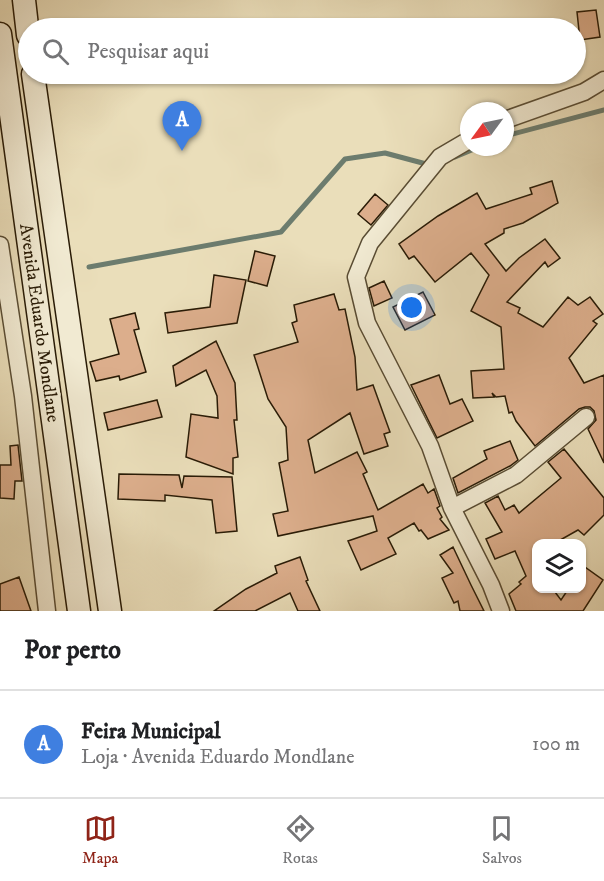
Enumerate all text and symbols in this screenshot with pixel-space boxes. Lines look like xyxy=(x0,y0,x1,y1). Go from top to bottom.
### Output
search box xyxy=(18,18,586,84)
icon: search xyxy=(39,35,72,68)
text: Pesquisar aqui xyxy=(87,38,209,65)
pin: A xyxy=(162,102,201,151)
north arrow xyxy=(460,102,514,156)
street label: Avenida Eduardo Mondlane xyxy=(14,222,64,424)
your location xyxy=(397,293,426,322)
map controls xyxy=(532,539,586,593)
button: layers xyxy=(532,539,586,593)
text: Por perto xyxy=(24,634,121,667)
text: Feira Municipal xyxy=(81,718,221,745)
text: A xyxy=(37,732,50,757)
text: 100 m xyxy=(532,732,580,757)
text: Loja · Avenida Eduardo Mondlane xyxy=(81,745,355,770)
tab: Mapa xyxy=(82,812,118,868)
tab: Rotas xyxy=(282,812,318,868)
tab: Salvos xyxy=(482,812,522,868)

